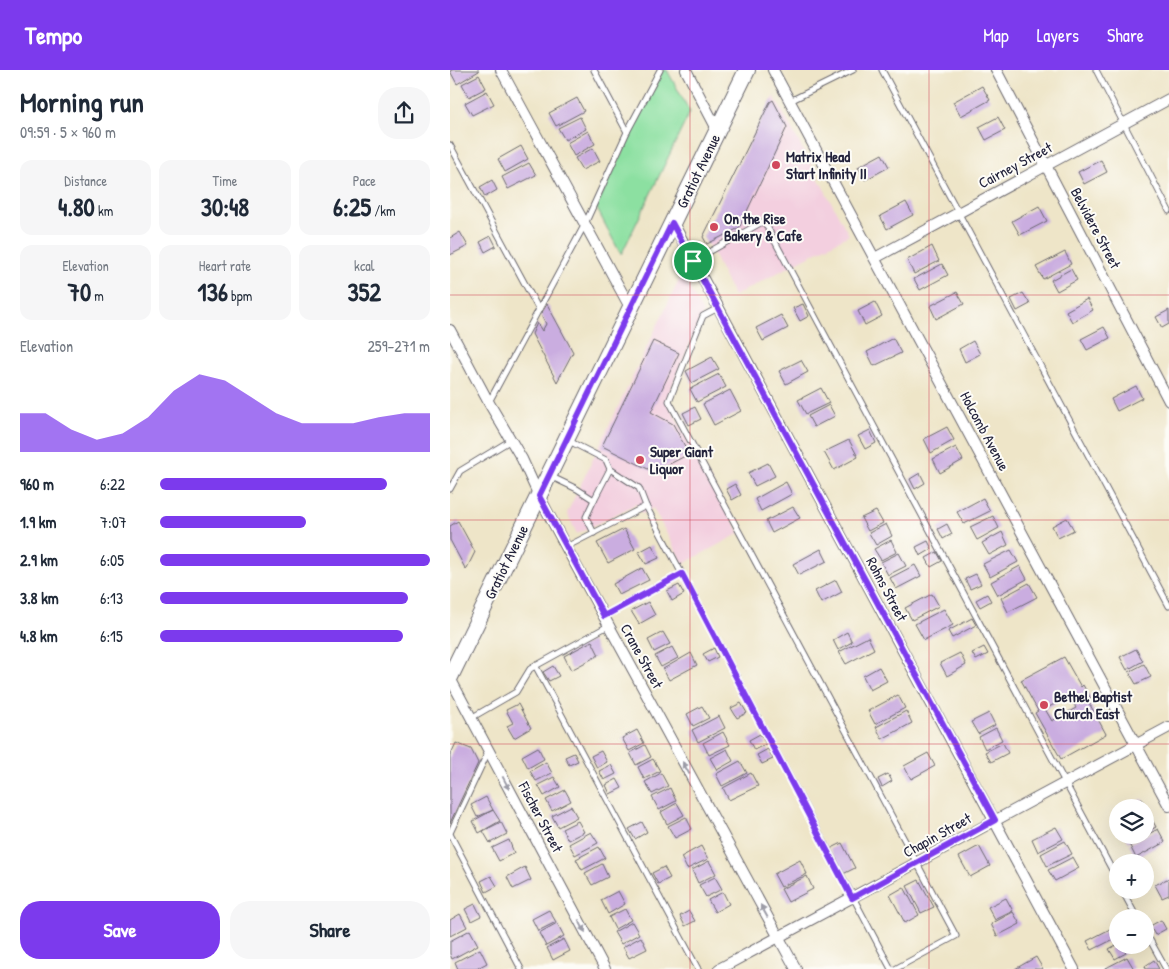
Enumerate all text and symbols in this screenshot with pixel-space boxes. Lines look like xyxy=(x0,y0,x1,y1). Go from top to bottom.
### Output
text: Tempo xyxy=(25,19,82,51)
text: Map xyxy=(983,23,1009,48)
text: Layers xyxy=(1037,23,1079,48)
text: Share xyxy=(1107,23,1144,48)
text: Morning run xyxy=(20,83,144,121)
button: share xyxy=(378,87,430,139)
text: 09:59 · 5 × 960 m xyxy=(20,121,116,143)
street label: Gratiot Avenue xyxy=(671,130,725,212)
street label: Cairney Street xyxy=(974,136,1056,193)
place label: Matrix Head Start Infinity II xyxy=(786,146,867,185)
marker: Matrix Head Start Infinity II xyxy=(770,159,782,171)
text: Distance xyxy=(64,171,107,190)
text: Time xyxy=(213,171,237,190)
text: Pace xyxy=(353,171,376,190)
street label: Belvidere Street xyxy=(1066,184,1127,273)
text: 4.80 xyxy=(58,190,95,224)
text: 30:48 xyxy=(201,190,249,224)
text: 6:25 xyxy=(333,190,371,224)
text: km xyxy=(95,201,113,220)
text: /km xyxy=(371,201,396,220)
place label: On the Rise Bakery & Cafe xyxy=(724,208,802,247)
marker: On the Rise Bakery & Cafe xyxy=(708,221,720,233)
pin xyxy=(672,240,714,282)
icon: arrive xyxy=(679,247,707,275)
text: Elevation xyxy=(62,256,109,275)
text: Heart rate xyxy=(199,256,251,275)
text: kcal xyxy=(354,256,375,275)
text: 70 xyxy=(68,275,91,309)
text: 136 xyxy=(198,275,228,309)
text: 352 xyxy=(348,275,381,309)
text: m xyxy=(91,286,104,305)
text: bpm xyxy=(228,286,252,305)
text: Elevation xyxy=(20,335,73,357)
text: 259–271 m xyxy=(367,335,430,357)
street label: Holcomb Avenue xyxy=(955,388,1015,474)
place label: Super Giant Liquor xyxy=(650,441,714,480)
marker: Super Giant Liquor xyxy=(634,454,646,466)
text: 960 m xyxy=(20,473,54,495)
text: 6:22 xyxy=(100,473,125,495)
text: 1.9 km xyxy=(20,511,56,533)
text: 7:07 xyxy=(100,511,127,533)
street label: Gratiot Avenue xyxy=(479,521,533,603)
text: 2.9 km xyxy=(20,549,58,571)
text: 6:05 xyxy=(100,549,124,571)
street label: Rohns Street xyxy=(861,553,913,626)
text: 3.8 km xyxy=(20,587,59,609)
text: 6:13 xyxy=(100,587,123,609)
street label: Crane Street xyxy=(616,620,669,693)
text: 4.8 km xyxy=(20,625,58,647)
text: 6:15 xyxy=(100,625,123,647)
place label: Bethel Baptist Church East xyxy=(1054,686,1133,724)
marker: Bethel Baptist Church East xyxy=(1038,699,1050,711)
one-way arrow xyxy=(682,761,690,775)
one-way arrow xyxy=(501,776,510,790)
street label: Fischer Street xyxy=(513,777,569,857)
map controls xyxy=(1109,799,1154,954)
button: layers xyxy=(1109,799,1154,844)
street label: Chapin Street xyxy=(899,807,976,862)
button: + xyxy=(1109,854,1154,899)
button: Save xyxy=(20,901,220,959)
button: Share xyxy=(230,901,430,959)
one-way arrow xyxy=(760,903,768,918)
button: − xyxy=(1109,909,1154,954)
one-way arrow xyxy=(578,919,587,933)

